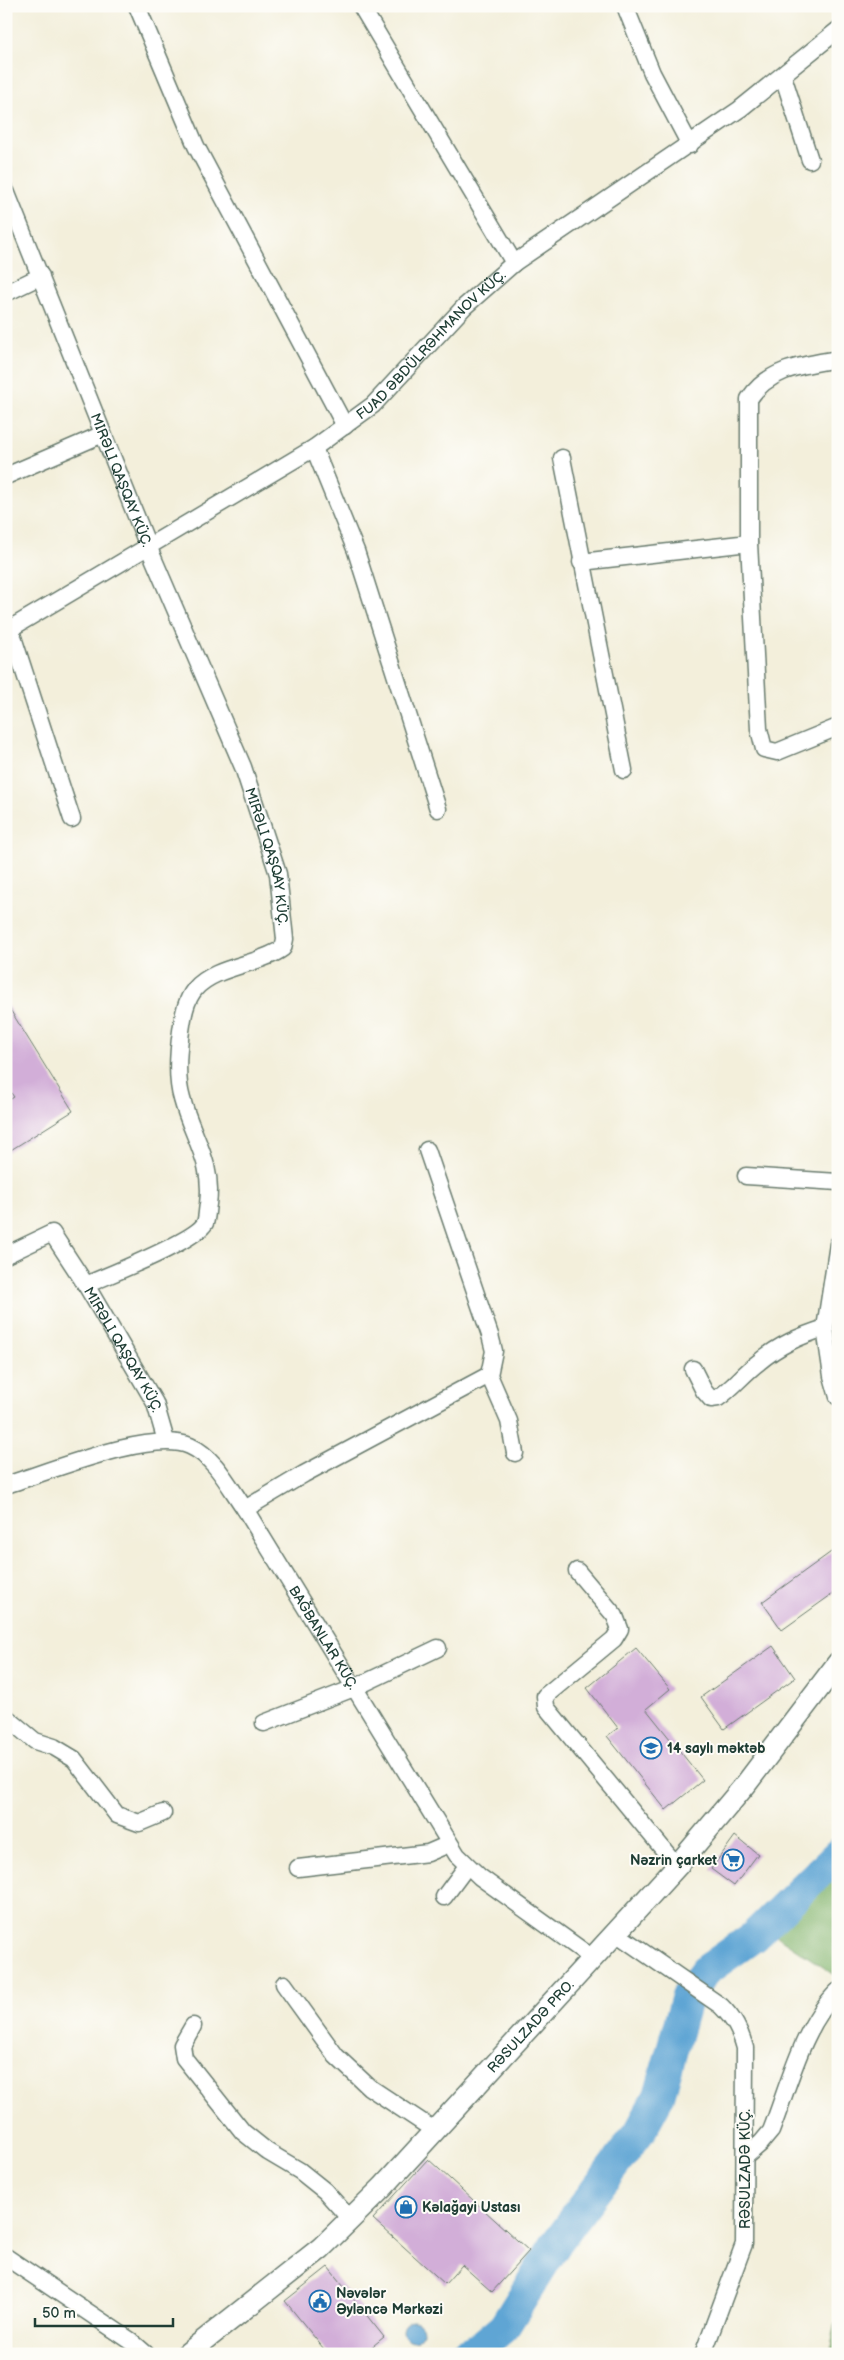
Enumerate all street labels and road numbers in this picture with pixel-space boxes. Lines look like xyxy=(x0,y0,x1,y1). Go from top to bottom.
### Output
street label: FUAD ƏBDÜLRƏHMANOV KÜÇ. xyxy=(353,266,510,423)
street label: MIRƏLI QAŞQAY KÜÇ. xyxy=(87,411,155,549)
street label: MIRƏLI QAŞQAY KÜÇ. xyxy=(241,785,292,927)
street label: MIRƏLI QAŞQAY KÜÇ. xyxy=(80,1284,165,1415)
street label: BAĞBANLAR KÜÇ. xyxy=(285,1583,362,1693)
street label: RƏSULZADƏ PRO. xyxy=(484,1976,578,2076)
street label: RƏSULZADƏ KÜÇ. xyxy=(736,2109,754,2229)

